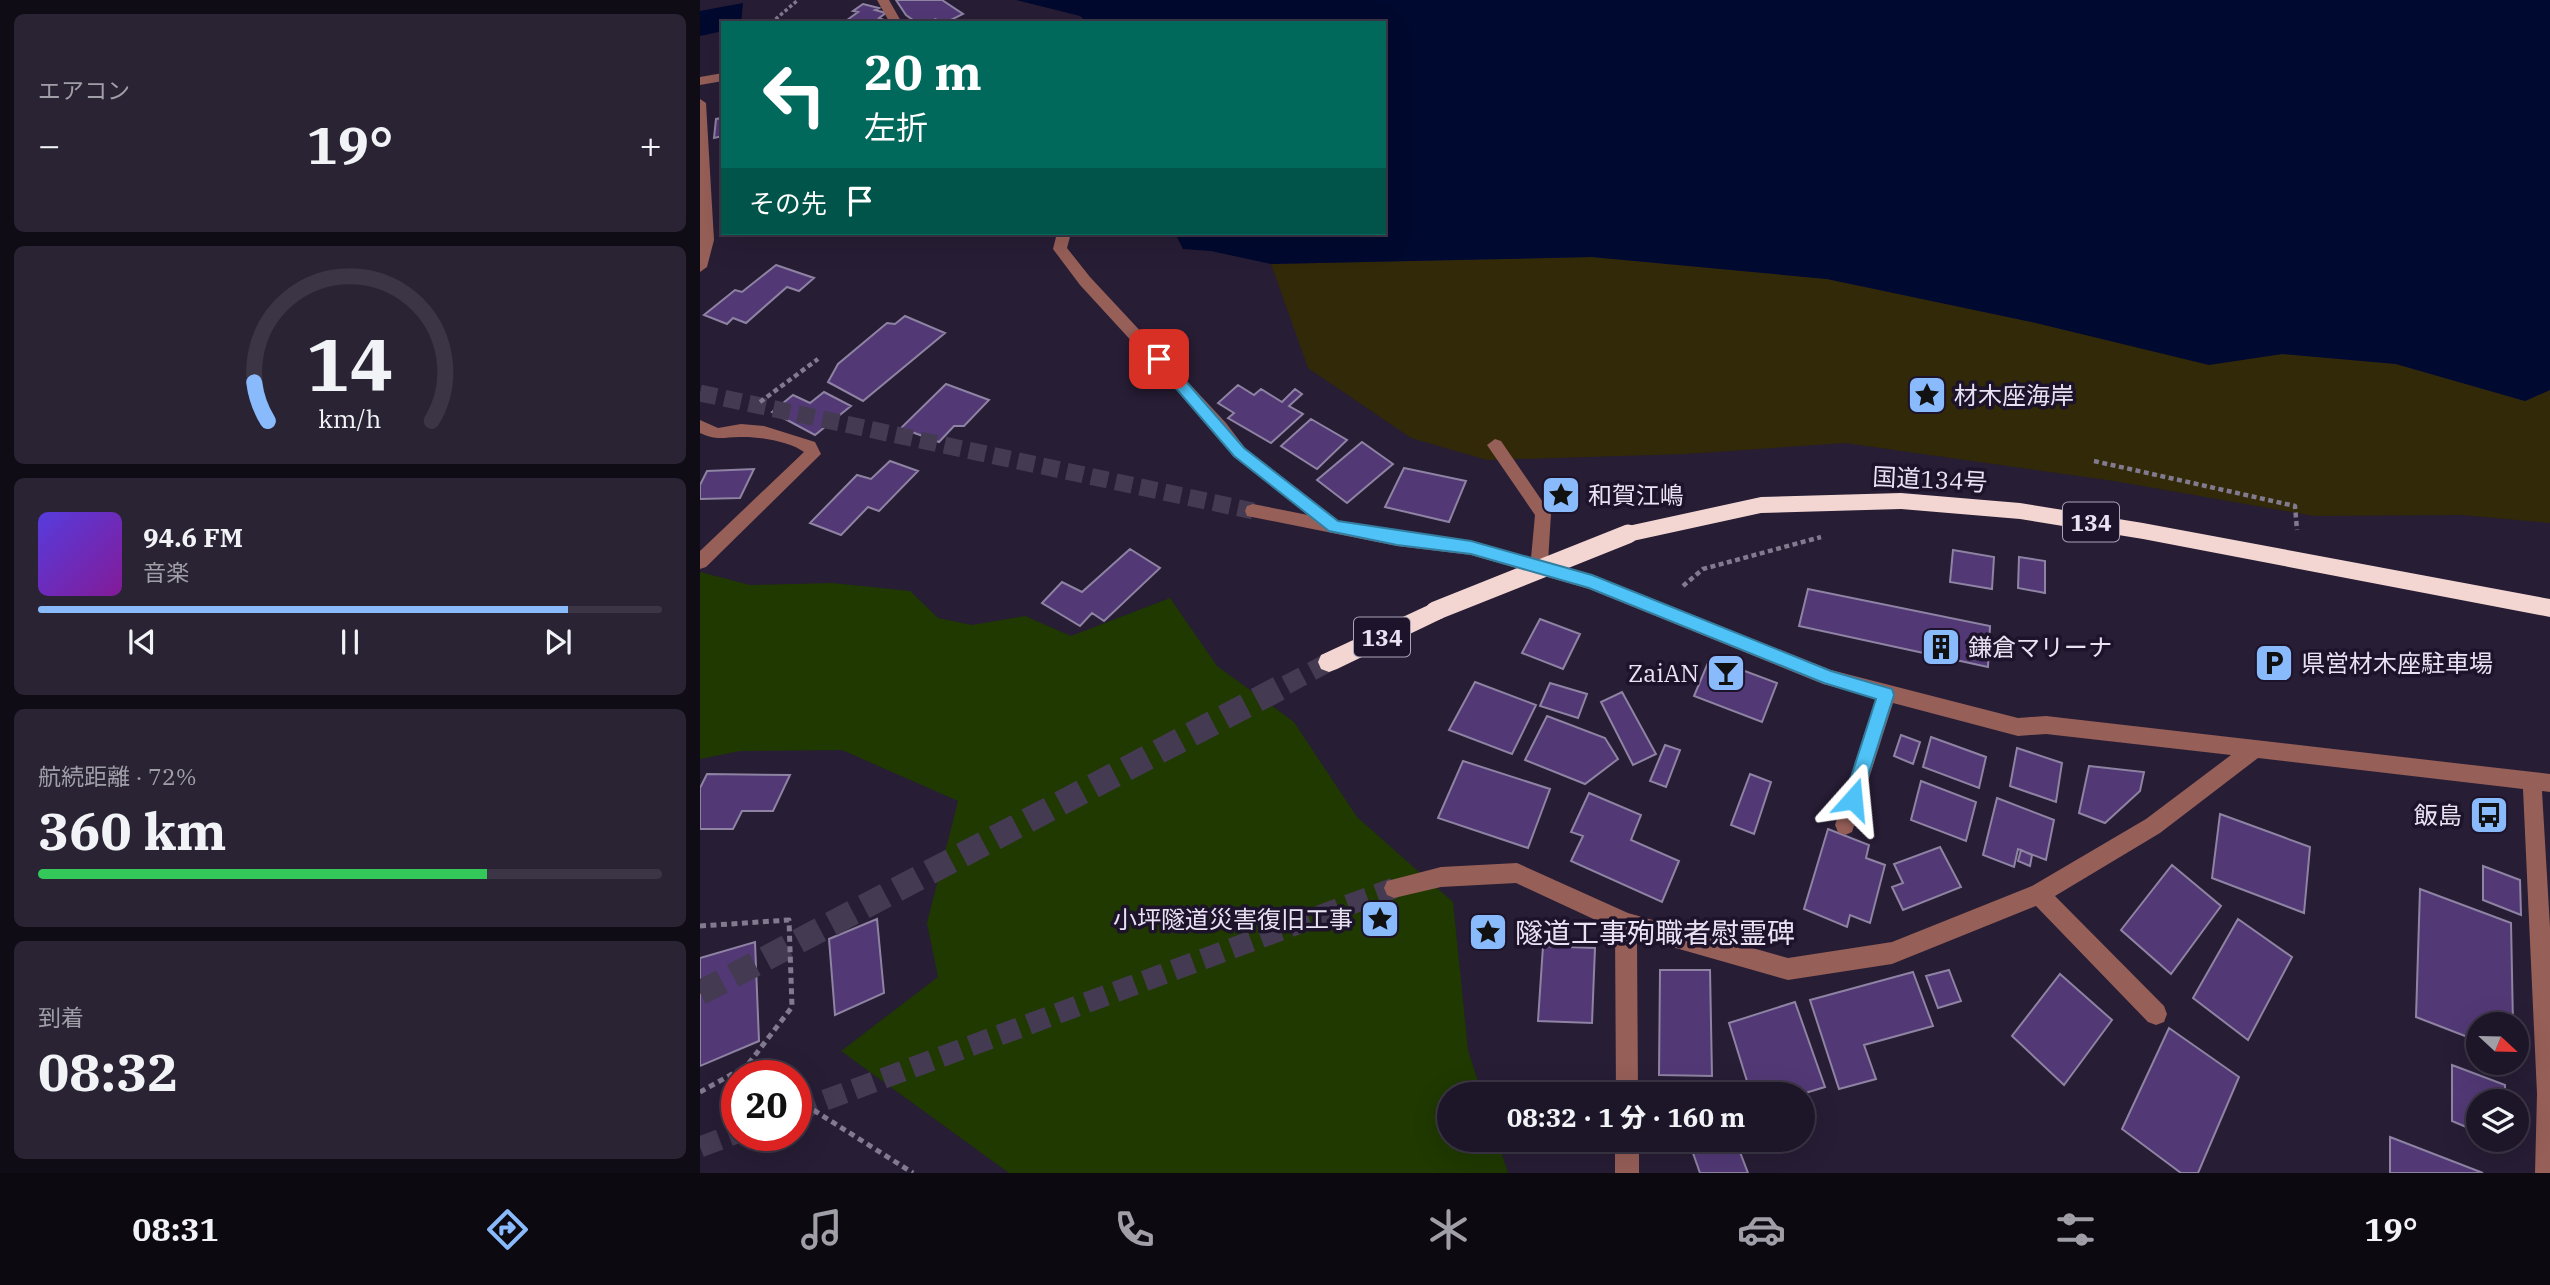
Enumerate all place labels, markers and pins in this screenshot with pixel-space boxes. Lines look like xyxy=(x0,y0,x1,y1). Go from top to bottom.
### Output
pin xyxy=(1129,329,1189,389)
place icon: 材木座海岸 xyxy=(1906,374,1948,416)
place label: 材木座海岸 xyxy=(1954,379,2074,411)
place icon: 和賀江嶋 xyxy=(1540,474,1582,516)
place label: 和賀江嶋 xyxy=(1588,479,1684,511)
building icon: 鎌倉マリーナ xyxy=(1920,626,1962,668)
place label: 鎌倉マリーナ xyxy=(1968,631,2112,663)
parking icon: 県営材木座駐車場 xyxy=(2253,642,2295,684)
place label: 県営材木座駐車場 xyxy=(2301,647,2493,679)
bar icon: ZaiAN xyxy=(1705,652,1747,694)
place label: ZaiAN xyxy=(1628,657,1699,689)
bus stop icon: 飯島 xyxy=(2468,794,2510,836)
place label: 飯島 xyxy=(2414,799,2462,831)
place icon: 小坪隧道災害復旧工事 xyxy=(1359,898,1401,940)
place label: 小坪隧道災害復旧工事 xyxy=(1113,903,1353,935)
place icon: 隧道工事殉職者慰霊碑 xyxy=(1467,911,1509,953)
place label: 隧道工事殉職者慰霊碑 xyxy=(1515,914,1795,951)

